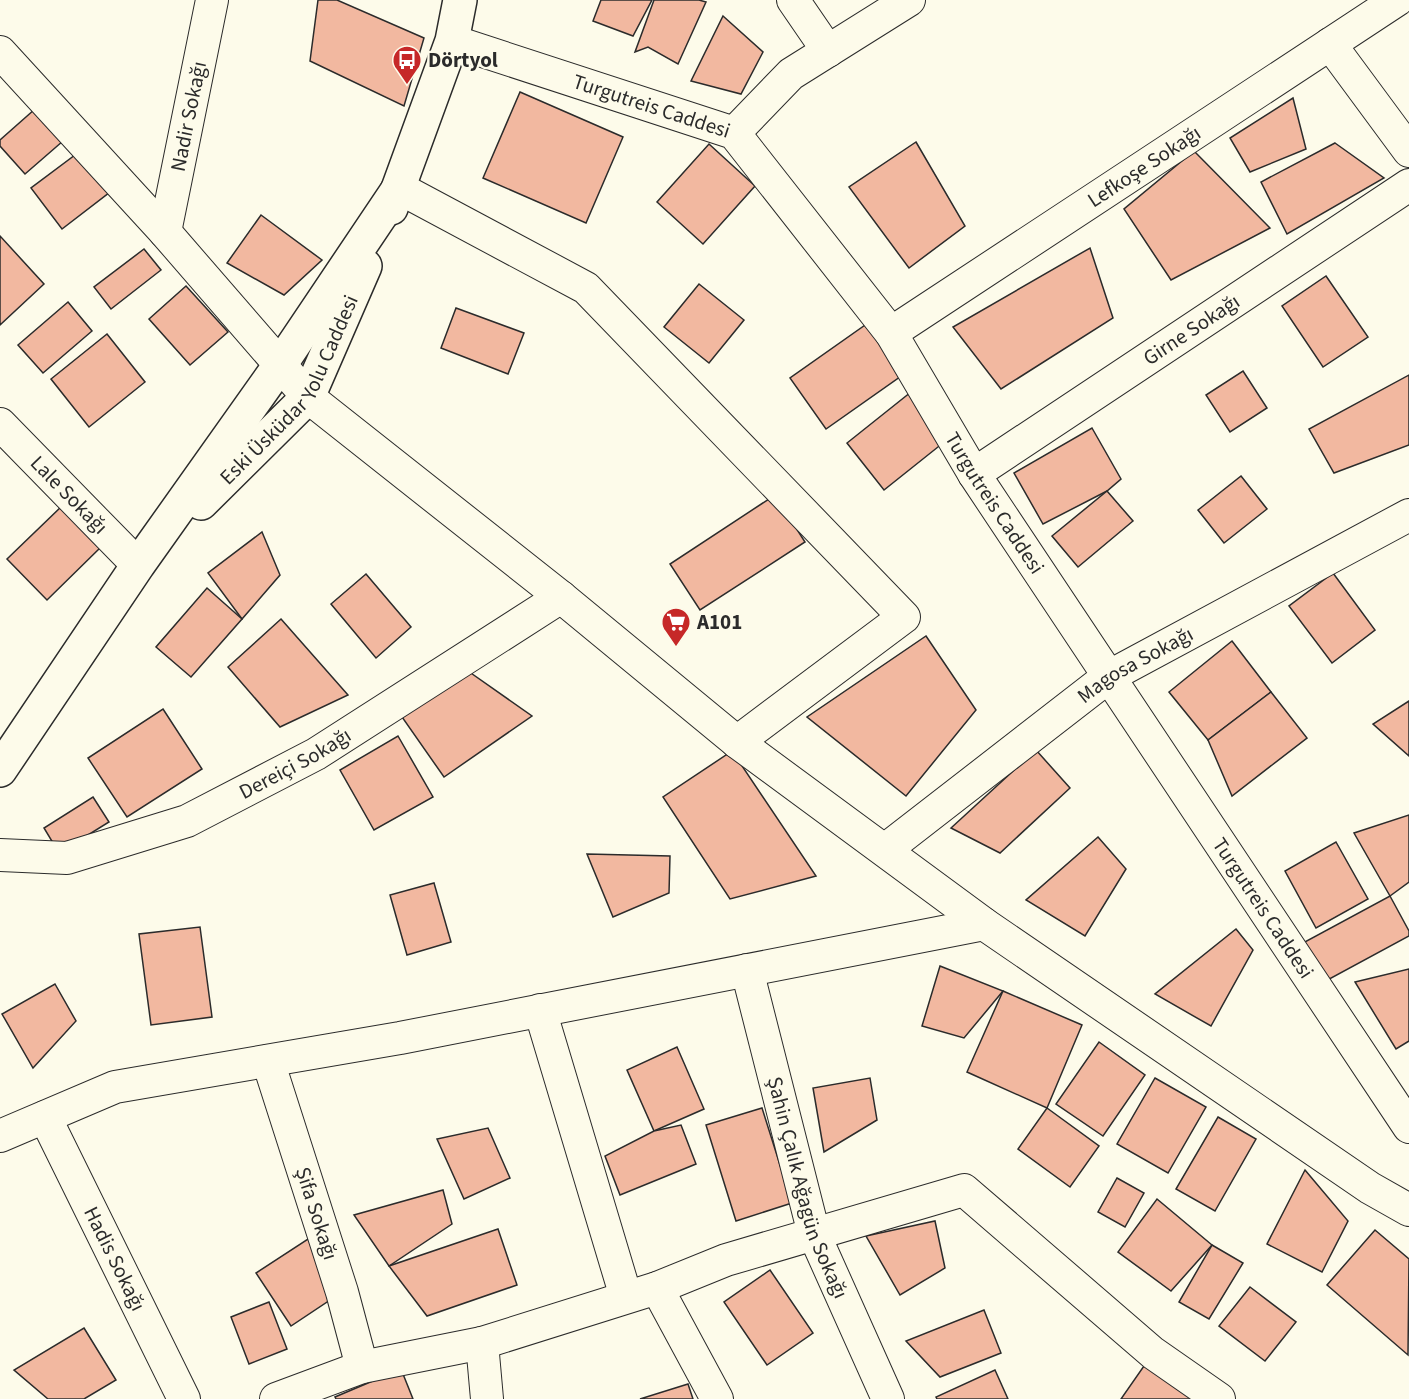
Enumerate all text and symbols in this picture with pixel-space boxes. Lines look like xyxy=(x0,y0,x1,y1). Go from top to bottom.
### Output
bus stop icon: Dörtyol xyxy=(391,44,423,86)
place label: Dörtyol xyxy=(428,45,498,75)
street label: Nadir Sokağı xyxy=(163,59,214,174)
street label: Turgutreis Caddesi xyxy=(569,66,734,146)
street label: Lefkoşe Sokağı xyxy=(1081,118,1207,215)
street label: Girne Sokağı xyxy=(1137,286,1246,373)
street label: Eski Üsküdar Yolu Caddesi xyxy=(213,290,366,492)
street label: Turgutreis Caddesi xyxy=(937,426,1052,580)
street label: Lale Sokağı xyxy=(24,449,115,541)
supermarket icon: A101 xyxy=(660,606,692,648)
place label: A101 xyxy=(696,607,742,637)
street label: Magosa Sokağı xyxy=(1071,619,1199,711)
street label: Dereiçi Sokağı xyxy=(234,720,357,807)
street label: Turgutreis Caddesi xyxy=(1205,831,1321,985)
street label: Şahin Çalık Ağagün Sokağı xyxy=(760,1073,856,1303)
street label: Şifa Sokağı xyxy=(288,1163,346,1264)
street label: Hadis Sokağı xyxy=(76,1201,153,1316)

